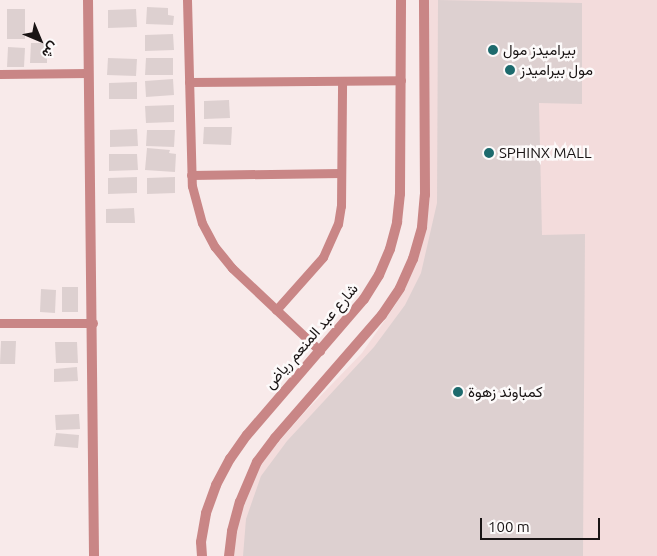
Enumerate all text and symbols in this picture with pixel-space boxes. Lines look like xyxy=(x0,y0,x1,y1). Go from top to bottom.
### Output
north arrow xyxy=(15,15,65,65)
text: ش xyxy=(39,39,62,62)
place label: بيراميدز مول xyxy=(503,41,576,59)
marker: بيراميدز مول xyxy=(487,44,499,56)
place label: مول بيراميدز xyxy=(520,61,593,79)
marker: مول بيراميدز xyxy=(504,64,516,76)
place label: SPHINX MALL xyxy=(499,144,592,162)
marker: SPHINX MALL xyxy=(483,147,495,159)
street label: شارع عبد المنعم رياض xyxy=(260,280,362,392)
place label: كمباوند زهوة xyxy=(468,383,543,401)
marker: كمباوند زهوة xyxy=(452,386,464,398)
scale bar xyxy=(482,508,602,540)
text: 100 m xyxy=(488,518,530,535)

